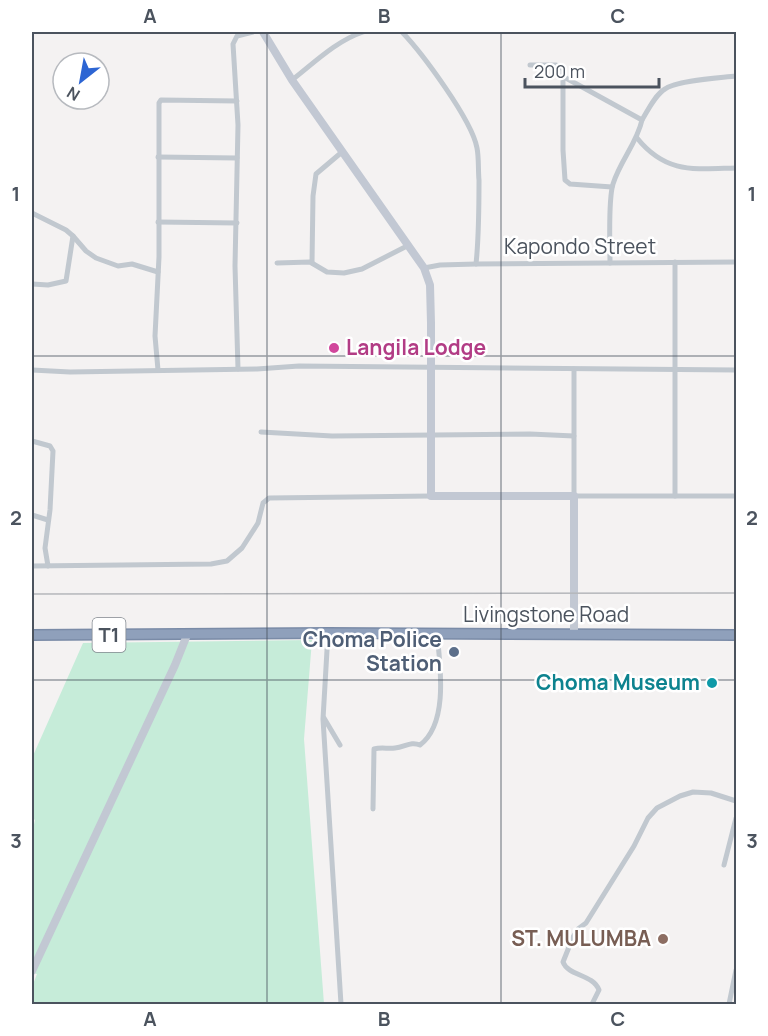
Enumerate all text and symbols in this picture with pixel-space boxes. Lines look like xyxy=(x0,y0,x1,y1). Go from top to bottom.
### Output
text: A xyxy=(143,2,157,29)
text: B xyxy=(378,2,391,29)
text: C xyxy=(611,2,625,29)
north arrow xyxy=(51,51,111,111)
scale bar xyxy=(525,51,658,89)
text: 200 m xyxy=(534,59,585,83)
text: N xyxy=(63,81,84,106)
text: 1 xyxy=(12,180,20,207)
text: 1 xyxy=(748,180,756,207)
street label: Kapondo Street xyxy=(504,232,656,260)
place label: Langila Lodge xyxy=(346,333,486,361)
marker: Langila Lodge xyxy=(327,341,341,355)
text: 2 xyxy=(10,504,22,531)
text: 2 xyxy=(746,504,758,531)
street label: Livingstone Road xyxy=(463,600,629,628)
road number: T1 xyxy=(92,618,126,652)
place label: Choma Police Station xyxy=(303,625,442,677)
marker: Choma Police Station xyxy=(447,645,461,659)
place label: Choma Museum xyxy=(536,668,700,696)
marker: Choma Museum xyxy=(705,676,719,690)
text: 3 xyxy=(10,827,22,854)
text: 3 xyxy=(746,827,758,854)
place label: ST. MULUMBA xyxy=(511,924,651,952)
marker: ST. MULUMBA xyxy=(656,932,670,946)
text: A xyxy=(143,1005,157,1032)
text: B xyxy=(378,1005,391,1032)
text: C xyxy=(611,1005,625,1032)

